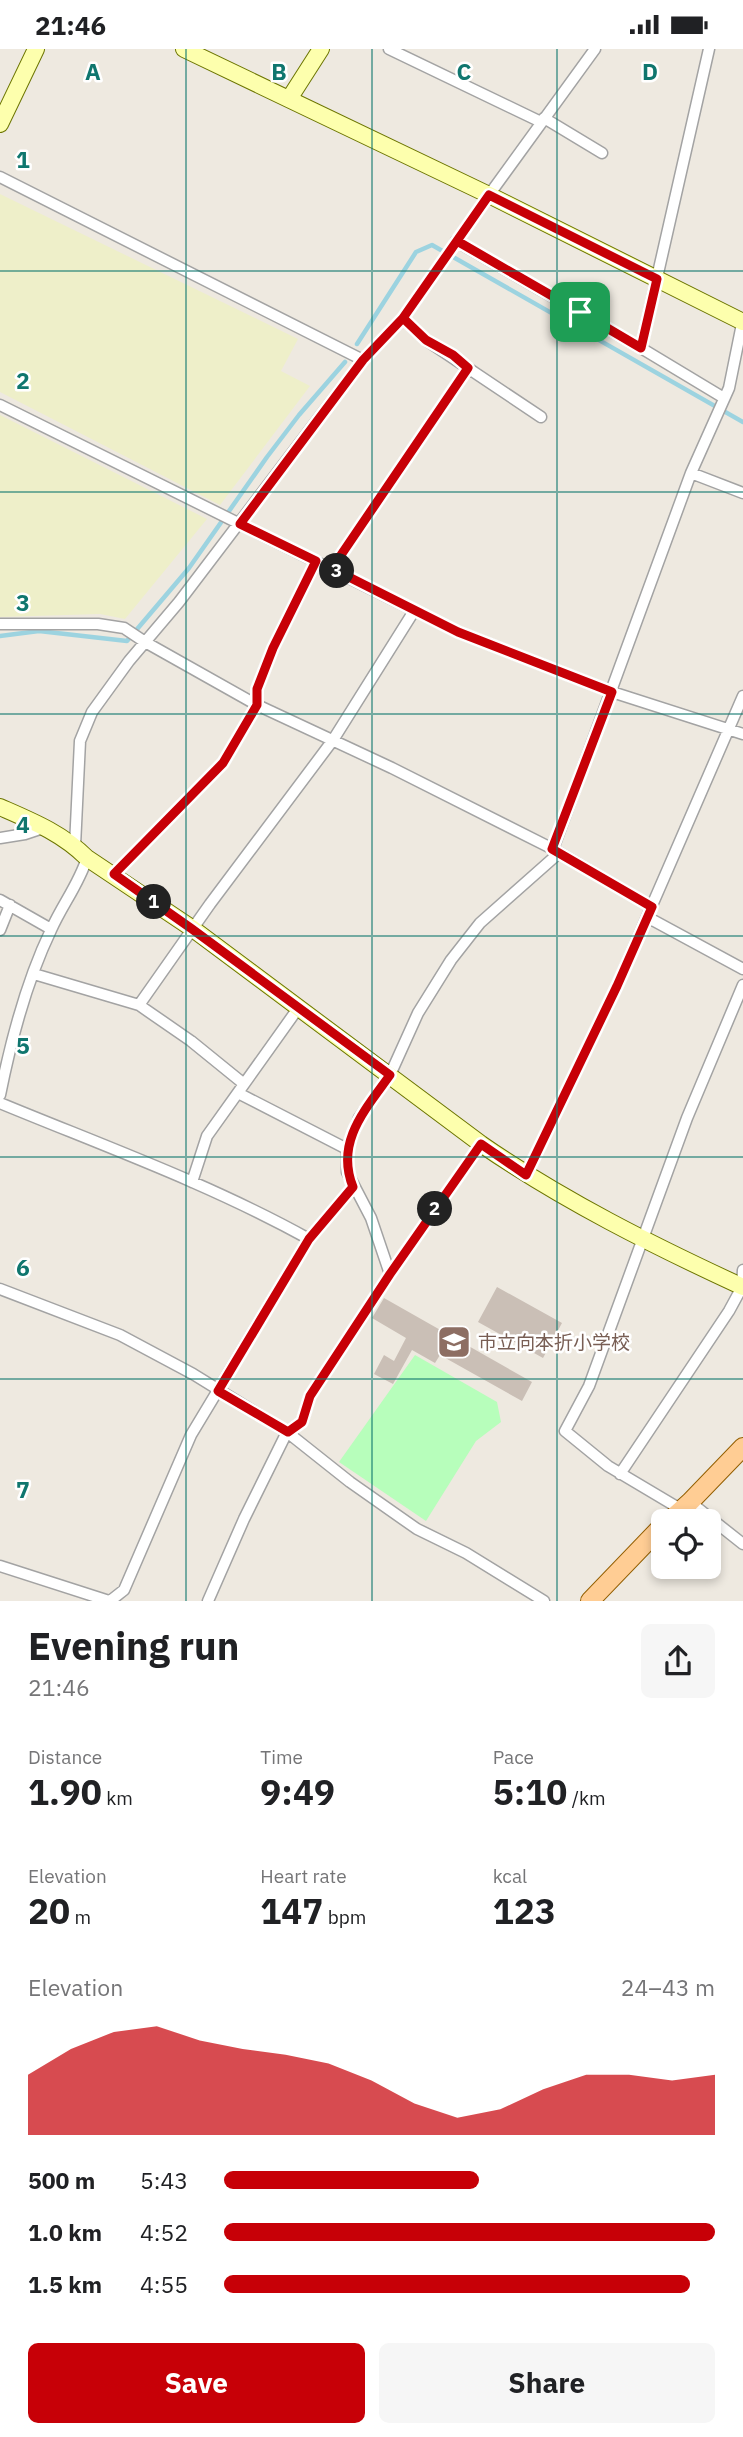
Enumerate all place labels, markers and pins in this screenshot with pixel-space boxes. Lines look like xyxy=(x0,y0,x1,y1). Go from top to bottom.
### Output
pin xyxy=(550,282,610,342)
pin: 3 xyxy=(320,553,354,589)
pin: 1 xyxy=(136,885,172,919)
pin: 2 xyxy=(418,1191,452,1227)
school or university icon: 市立向本折小学校 xyxy=(435,1323,473,1361)
place label: 市立向本折小学校 xyxy=(478,1330,630,1354)

